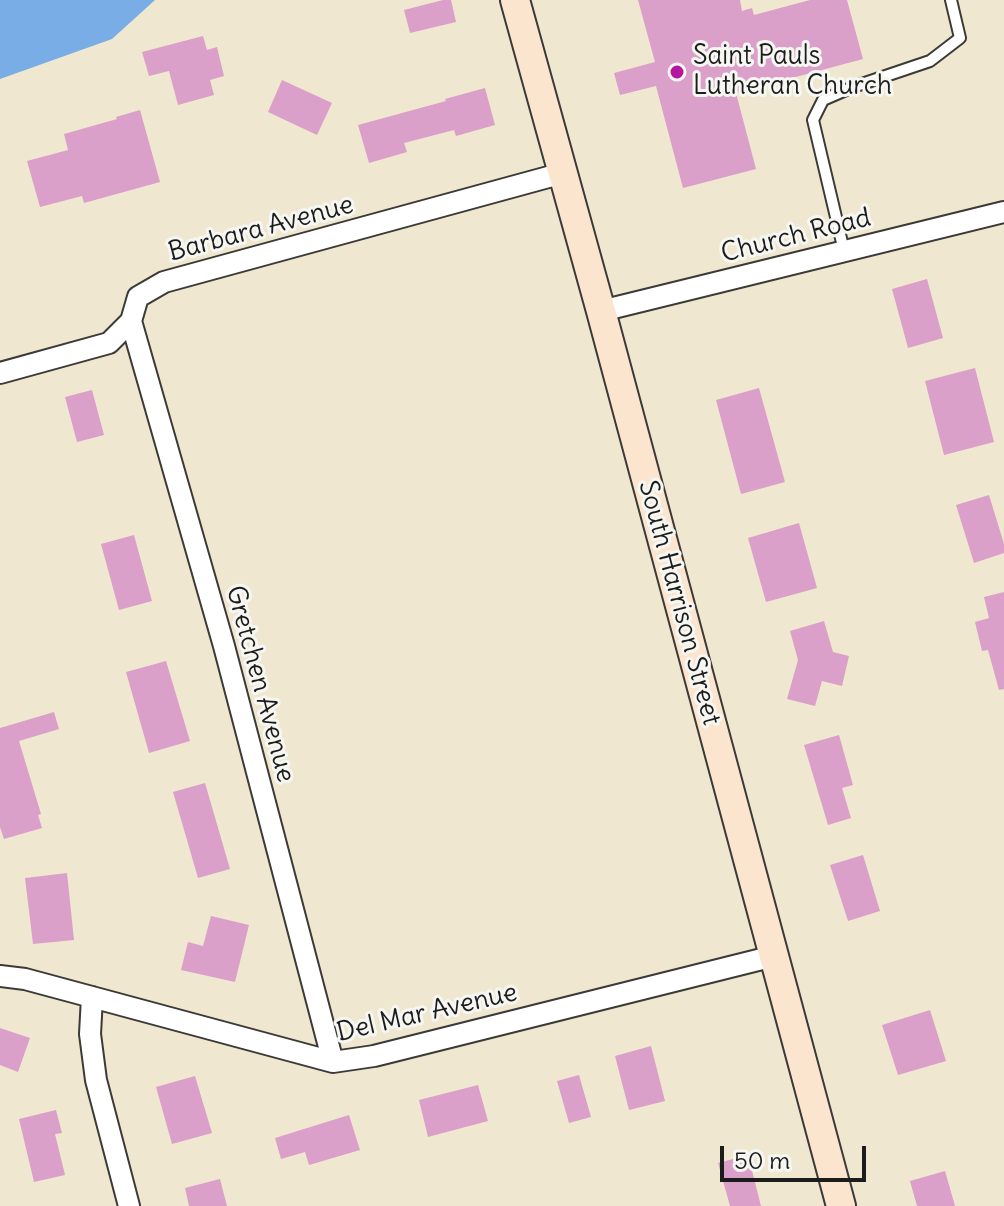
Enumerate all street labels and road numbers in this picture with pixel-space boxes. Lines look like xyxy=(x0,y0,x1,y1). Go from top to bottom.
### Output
street label: Barbara Avenue xyxy=(165,189,357,269)
street label: Church Road xyxy=(718,202,874,270)
street label: South Harrison Street xyxy=(631,477,727,729)
street label: Gretchen Avenue xyxy=(219,582,301,786)
street label: Del Mar Avenue xyxy=(334,977,520,1049)

